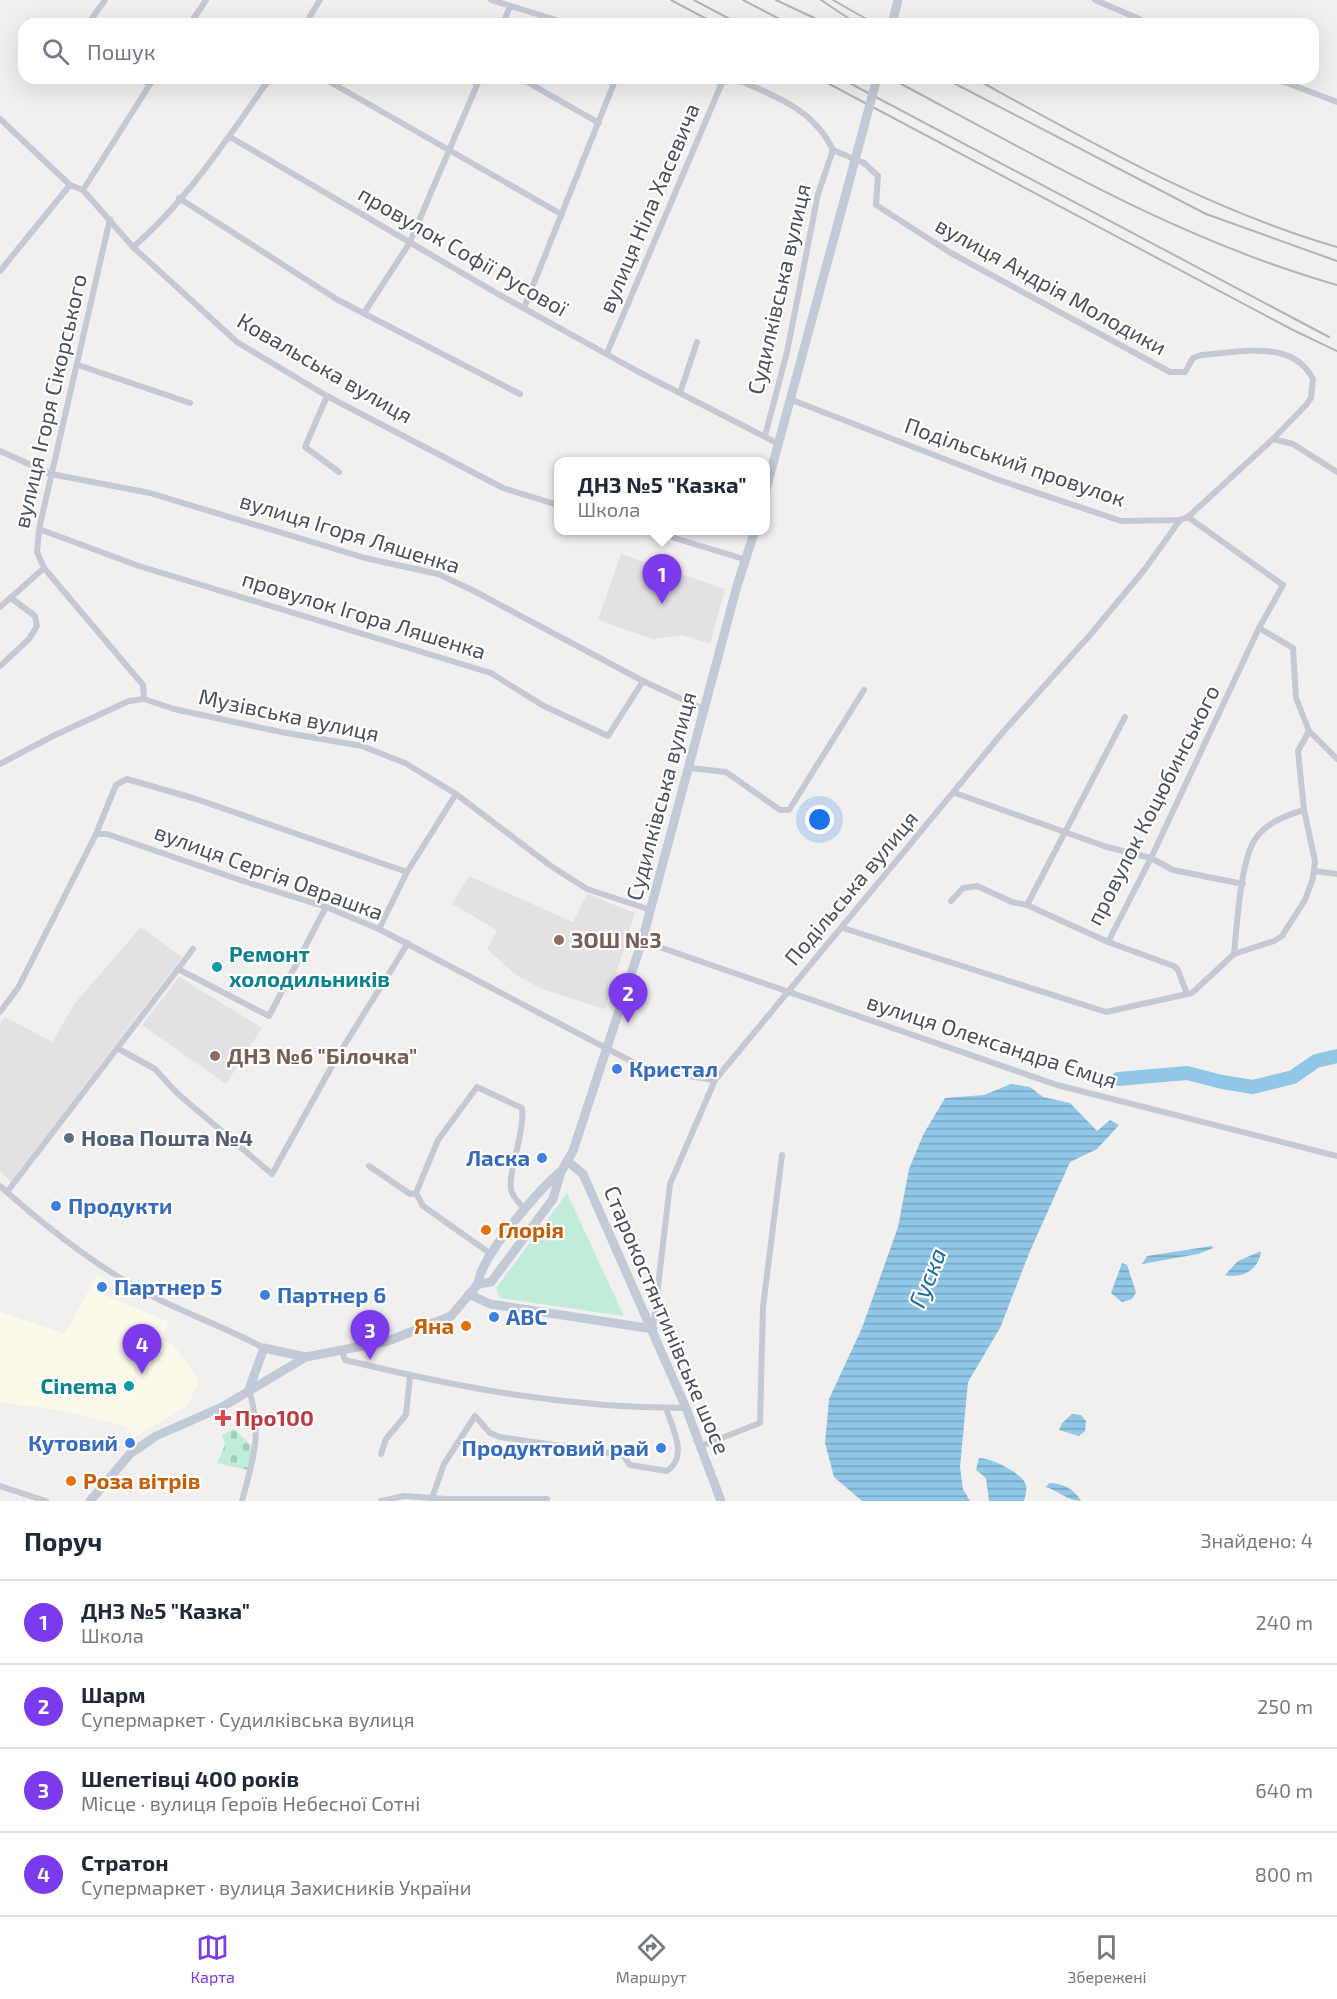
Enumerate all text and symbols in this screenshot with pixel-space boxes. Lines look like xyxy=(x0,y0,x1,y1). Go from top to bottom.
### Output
search box xyxy=(18,18,1319,84)
icon: search xyxy=(39,35,72,68)
text: Пошук xyxy=(87,38,156,64)
street label: вулиця Ніла Хасевича xyxy=(592,99,705,317)
street label: провулок Софії Русової xyxy=(354,180,573,322)
street label: Судилківська вулиця xyxy=(741,181,816,397)
street label: вулиця Андрія Молодики xyxy=(931,211,1171,360)
street label: вулиця Ігоря Сікорського xyxy=(7,271,92,531)
street label: Ковальська вулиця xyxy=(233,306,418,429)
street label: Подільський провулок xyxy=(901,411,1129,512)
popup xyxy=(554,457,770,535)
text: ДНЗ №5 "Казка" xyxy=(578,471,746,497)
street label: вулиця Ігоря Ляшенка xyxy=(237,486,464,579)
text: Школа xyxy=(578,497,640,521)
pin: 1 xyxy=(642,554,682,604)
street label: провулок Ігора Ляшенка xyxy=(239,565,489,664)
street label: провулок Коцюбинського xyxy=(1080,680,1225,929)
street label: Музівська вулиця xyxy=(196,682,382,747)
street label: Судилківська вулиця xyxy=(620,688,701,903)
street label: Подільська вулиця xyxy=(778,805,923,970)
your location xyxy=(805,805,834,834)
street label: вулиця Сергія Оврашка xyxy=(151,818,387,925)
place label: ЗОШ №3 xyxy=(571,926,662,952)
marker: ЗОШ №3 xyxy=(552,933,566,947)
place label: Ремонт холодильників xyxy=(229,940,390,991)
marker: Ремонт холодильників xyxy=(210,960,224,974)
pin: 2 xyxy=(608,974,648,1023)
street label: вулиця Олександра Ємця xyxy=(864,987,1121,1094)
place label: ДНЗ №6 "Білочка" xyxy=(227,1042,417,1068)
marker: ДНЗ №6 "Білочка" xyxy=(208,1049,222,1063)
place label: Кристал xyxy=(629,1055,718,1081)
marker: Кристал xyxy=(610,1062,624,1076)
place label: Нова Пошта №4 xyxy=(81,1124,253,1150)
marker: Нова Пошта №4 xyxy=(62,1131,76,1145)
place label: Ласка xyxy=(466,1144,530,1170)
marker: Ласка xyxy=(535,1151,549,1165)
street label: Старокостянтинівське шосе xyxy=(599,1181,736,1458)
place label: Продукти xyxy=(68,1192,172,1218)
marker: Продукти xyxy=(49,1199,63,1213)
place label: Глорія xyxy=(498,1216,564,1242)
marker: Глорія xyxy=(479,1223,493,1237)
water label: Гуска xyxy=(902,1243,952,1312)
place label: Партнер 5 xyxy=(114,1273,222,1299)
marker: Партнер 5 xyxy=(95,1280,109,1294)
place label: Партнер 6 xyxy=(277,1281,386,1307)
marker: Партнер 6 xyxy=(258,1288,272,1302)
place label: АВС xyxy=(506,1303,547,1329)
pin: 3 xyxy=(350,1310,389,1360)
marker: АВС xyxy=(487,1310,501,1324)
place label: Яна xyxy=(414,1312,454,1338)
marker: Яна xyxy=(459,1319,473,1333)
pin: 4 xyxy=(122,1324,162,1374)
place label: Cinema xyxy=(40,1372,117,1398)
marker: Cinema xyxy=(122,1379,136,1393)
place label: Про100 xyxy=(235,1404,314,1430)
marker: Про100 xyxy=(216,1411,230,1425)
place label: Кутовий xyxy=(28,1429,118,1455)
place label: Продуктовий рай xyxy=(462,1434,649,1460)
marker: Кутовий xyxy=(123,1436,137,1450)
marker: Продуктовий рай xyxy=(654,1441,668,1455)
place label: Роза вітрів xyxy=(83,1467,200,1493)
marker: Роза вітрів xyxy=(64,1474,78,1488)
text: Поруч xyxy=(24,1525,102,1556)
text: Знайдено: 4 xyxy=(1201,1528,1313,1552)
text: ДНЗ №5 "Казка" xyxy=(81,1597,250,1623)
text: 1 xyxy=(39,1610,48,1634)
text: 240 m xyxy=(1255,1610,1313,1634)
text: Школа xyxy=(81,1623,144,1647)
text: Шарм xyxy=(81,1681,146,1707)
text: 2 xyxy=(38,1694,49,1718)
text: 250 m xyxy=(1257,1694,1313,1718)
text: Супермаркет · Судилківська вулиця xyxy=(81,1707,415,1731)
text: Шепетівці 400 років xyxy=(81,1765,299,1791)
text: 3 xyxy=(38,1778,49,1802)
text: 640 m xyxy=(1255,1778,1313,1802)
text: Місце · вулиця Героїв Небесної Сотні xyxy=(81,1791,420,1815)
text: Стратон xyxy=(81,1849,169,1875)
text: 4 xyxy=(37,1862,50,1886)
text: 800 m xyxy=(1255,1862,1313,1886)
text: Супермаркет · вулиця Захисників України xyxy=(81,1875,471,1899)
tab: Карта xyxy=(190,1931,235,1986)
tab: Маршрут xyxy=(616,1931,687,1986)
tab: Збережені xyxy=(1067,1931,1147,1986)

